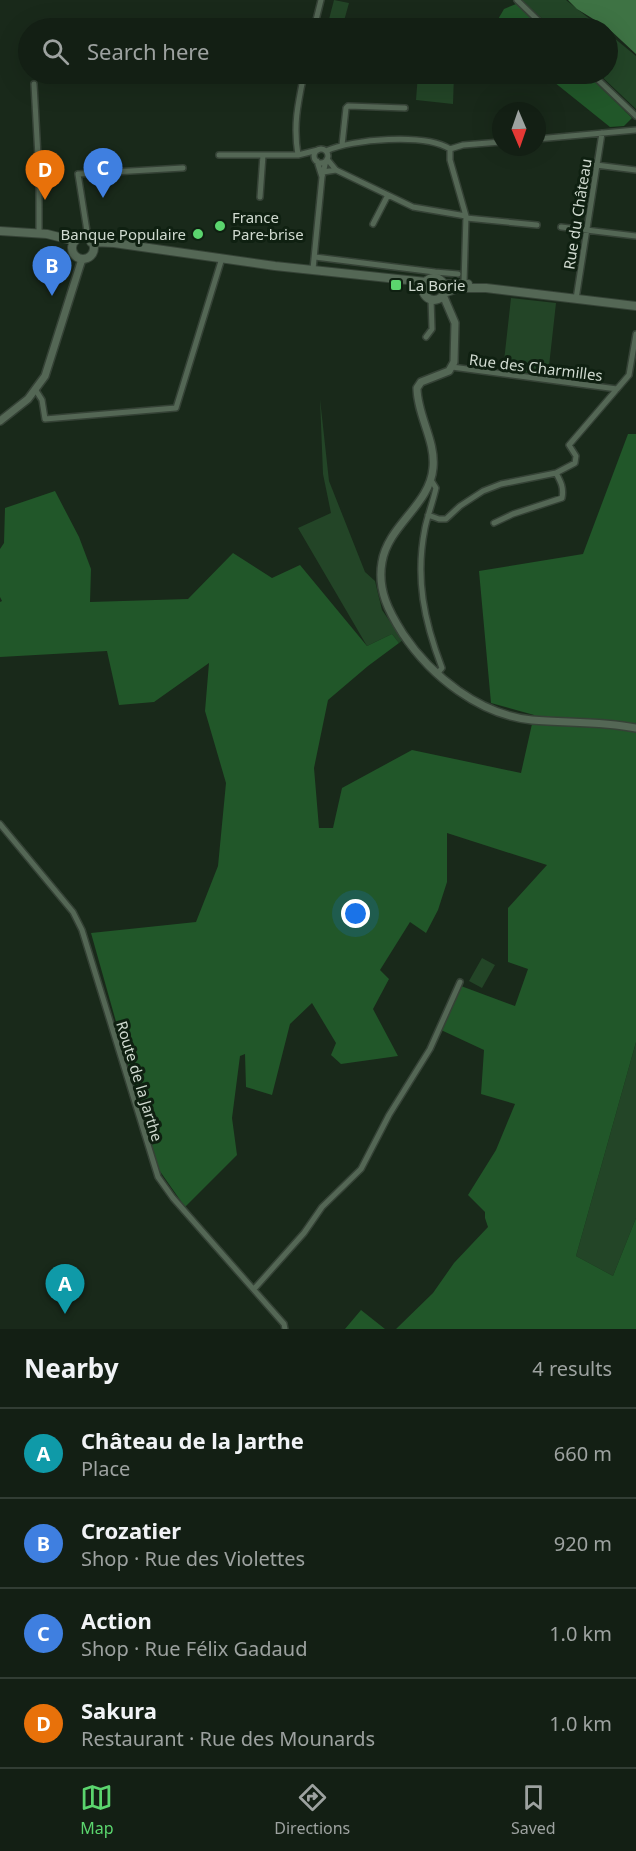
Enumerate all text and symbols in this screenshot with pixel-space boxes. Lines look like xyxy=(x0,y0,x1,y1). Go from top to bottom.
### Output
search box xyxy=(18,18,618,84)
icon: search xyxy=(39,35,72,68)
text: Search here xyxy=(87,36,209,66)
north arrow xyxy=(492,102,546,156)
pin: C xyxy=(84,148,122,198)
pin: D xyxy=(26,150,64,200)
street label: Rue du Château xyxy=(558,157,596,271)
place label: France Pare-brise xyxy=(232,207,304,244)
marker: France Pare-brise xyxy=(213,219,227,233)
place label: Banque Populaire xyxy=(61,224,186,244)
marker: Banque Populaire xyxy=(191,227,205,241)
pin: B xyxy=(32,246,72,296)
place label: La Borie xyxy=(408,275,466,295)
marker: La Borie xyxy=(389,278,403,292)
street label: Rue des Charmilles xyxy=(468,349,604,385)
your location xyxy=(341,899,370,928)
street label: Route de la Jarthe xyxy=(112,1018,168,1144)
pin: A xyxy=(46,1264,84,1314)
text: Nearby xyxy=(24,1350,119,1386)
text: 4 results xyxy=(532,1355,612,1382)
text: Château de la Jarthe xyxy=(81,1425,304,1455)
text: A xyxy=(37,1440,50,1467)
text: 660 m xyxy=(554,1440,612,1467)
text: Place xyxy=(81,1455,130,1482)
text: Crozatier xyxy=(81,1515,181,1545)
text: B xyxy=(37,1530,50,1557)
text: 920 m xyxy=(554,1530,612,1557)
text: Shop · Rue des Violettes xyxy=(81,1545,305,1572)
text: Action xyxy=(81,1605,152,1635)
text: C xyxy=(37,1620,50,1647)
text: 1.0 km xyxy=(549,1620,612,1647)
text: Shop · Rue Félix Gadaud xyxy=(81,1635,308,1662)
text: Sakura xyxy=(81,1695,157,1725)
text: D xyxy=(36,1710,51,1737)
text: 1.0 km xyxy=(549,1710,612,1737)
text: Restaurant · Rue des Mounards xyxy=(81,1725,375,1752)
tab: Map xyxy=(80,1781,114,1839)
tab: Directions xyxy=(274,1781,350,1839)
tab: Saved xyxy=(511,1781,556,1839)

